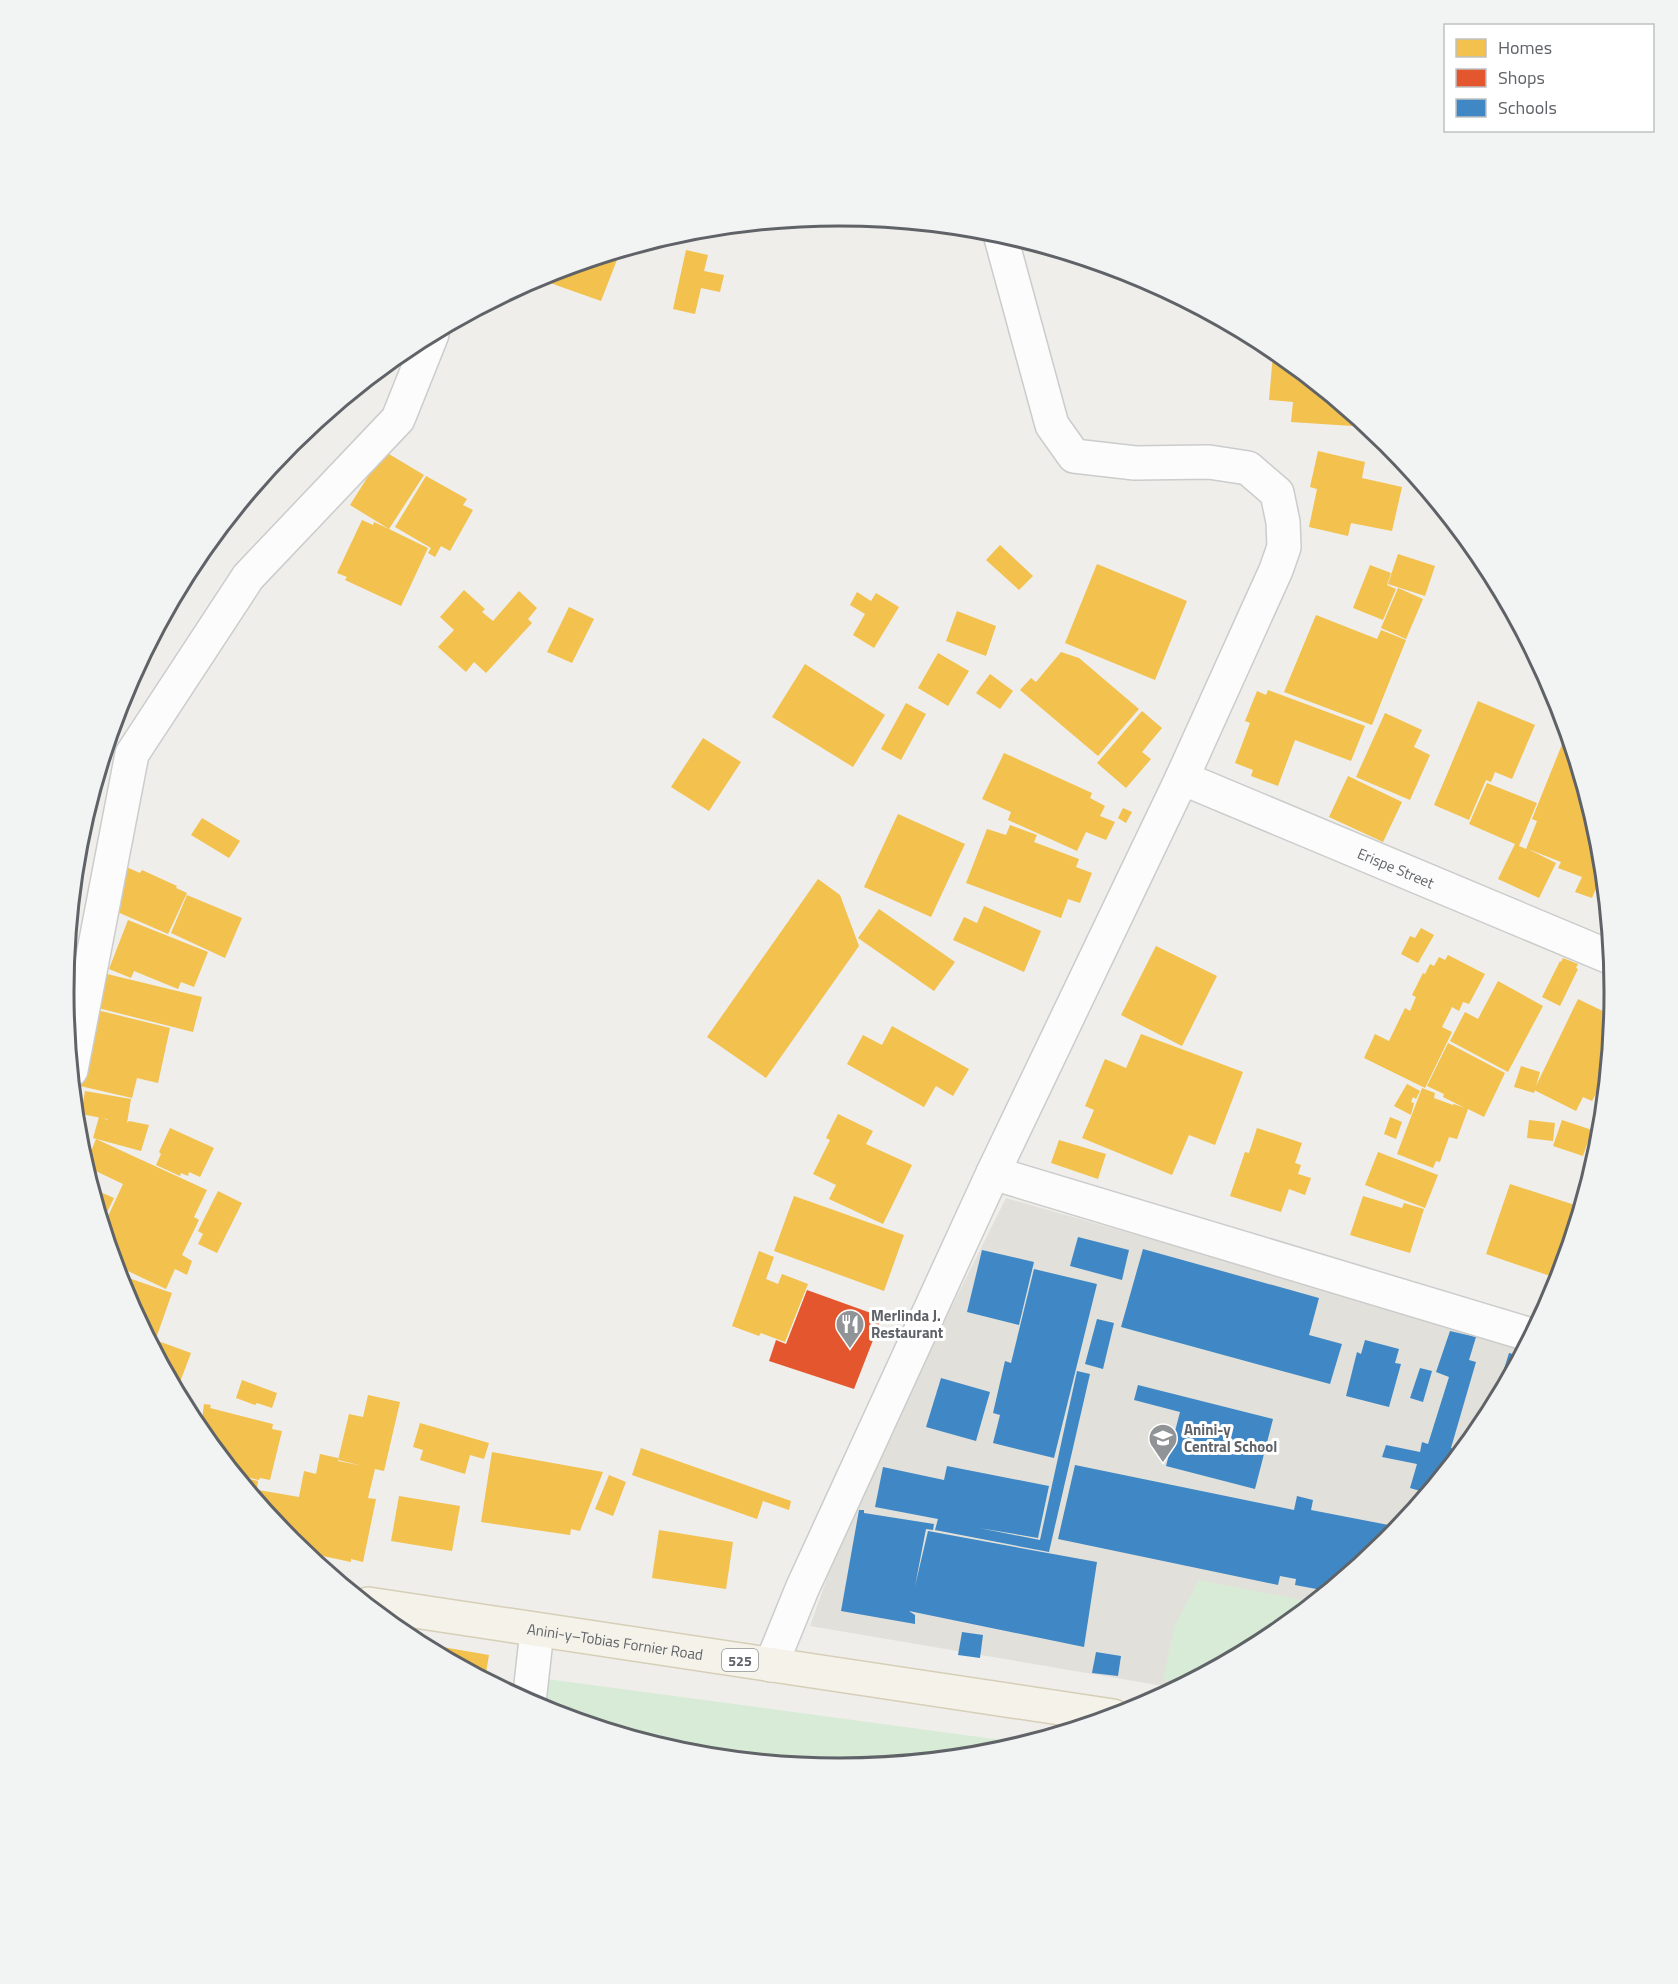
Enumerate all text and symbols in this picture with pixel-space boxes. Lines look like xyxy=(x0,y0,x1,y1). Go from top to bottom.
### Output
legend xyxy=(1444,24,1654,132)
text: Homes xyxy=(1498,34,1552,61)
text: Shops xyxy=(1498,64,1545,91)
text: Schools xyxy=(1498,94,1557,121)
street label: Erispe Street xyxy=(1354,841,1439,894)
place label: Merlinda J. Restaurant xyxy=(871,1304,944,1344)
restaurant icon: Merlinda J. Restaurant xyxy=(834,1308,866,1350)
place label: Anini-y Central School xyxy=(1184,1418,1277,1458)
school or university icon: Anini-y Central School xyxy=(1147,1422,1179,1464)
street label: Anini-y–Tobias Fornier Road xyxy=(526,1617,705,1666)
road number: 525 xyxy=(722,1649,758,1671)

